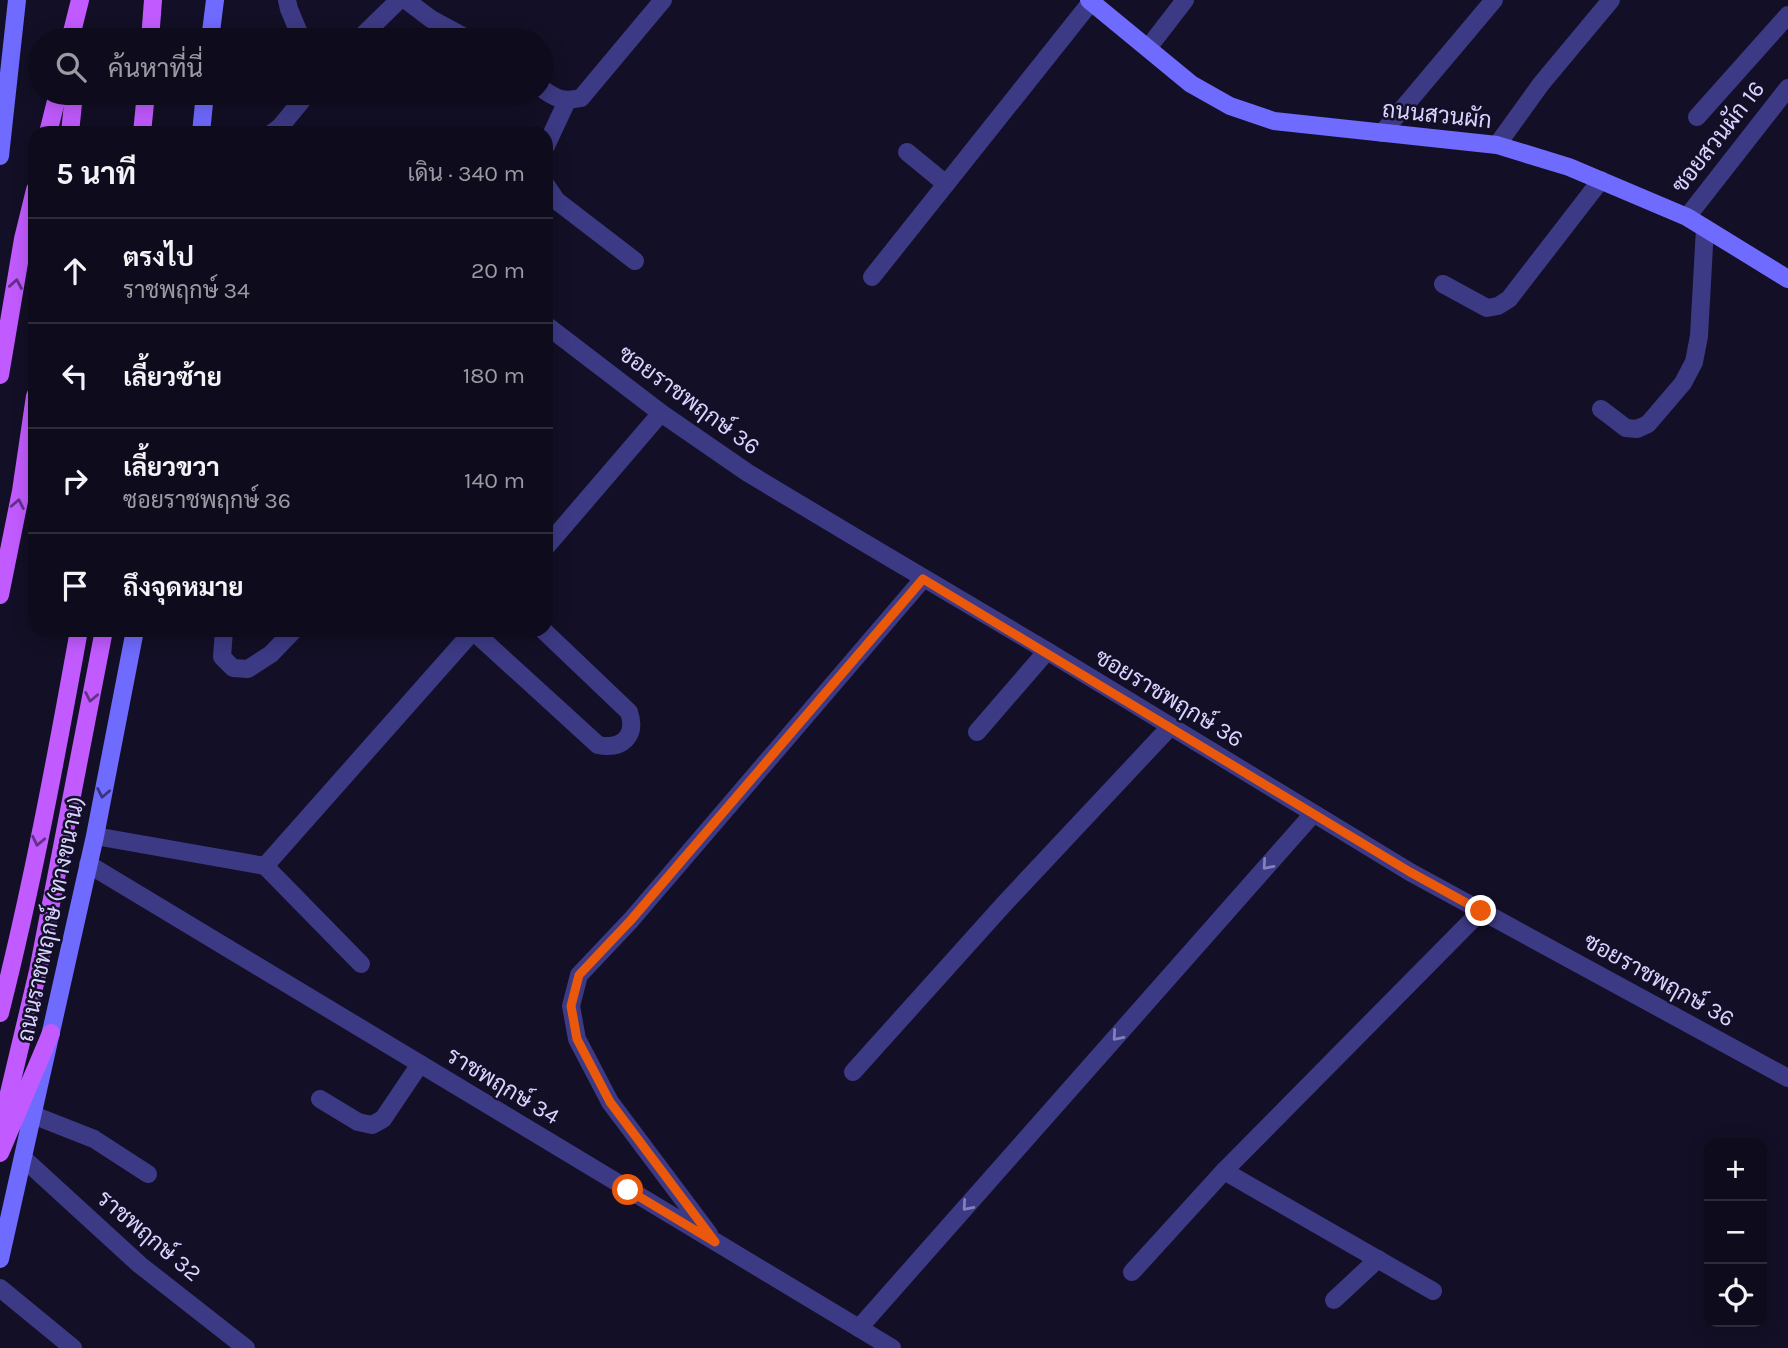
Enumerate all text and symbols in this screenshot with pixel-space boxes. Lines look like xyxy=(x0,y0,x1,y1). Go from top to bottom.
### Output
search box xyxy=(28,28,553,105)
icon: search xyxy=(52,48,90,86)
text: ค้นหาที่นี่ xyxy=(108,53,203,84)
street label: ซอยสวนผัก 16 xyxy=(1665,75,1770,198)
street label: ถนนสวนผัก xyxy=(1381,95,1493,134)
text: 5 นาที xyxy=(56,156,136,192)
text: เดิน · 340 m xyxy=(408,160,525,187)
text: ตรงไป xyxy=(123,242,194,273)
icon: ahead xyxy=(56,252,94,290)
text: 20 m xyxy=(471,257,525,284)
text: ราชพฤกษ์ 34 xyxy=(123,277,250,304)
one-way arrow xyxy=(8,278,23,289)
street label: ซอยราชพฤกษ์ 36 xyxy=(613,337,767,460)
icon: left xyxy=(56,357,94,395)
text: เลี้ยวซ้าย xyxy=(123,362,222,393)
text: 180 m xyxy=(463,362,525,389)
text: เลี้ยวขวา xyxy=(123,452,220,483)
icon: right xyxy=(56,462,94,500)
text: 140 m xyxy=(464,467,525,494)
text: ซอยราชพฤกษ์ 36 xyxy=(123,487,291,514)
one-way arrow xyxy=(10,498,25,510)
icon: arrive xyxy=(56,567,94,605)
text: ถึงจุดหมาย xyxy=(123,572,244,603)
street label: ซอยราชพฤกษ์ 36 xyxy=(1090,641,1250,753)
one-way arrow xyxy=(84,691,99,703)
one-way arrow xyxy=(97,787,112,799)
street label: ถนนราชพฤกษ์ (ทางขนาน) xyxy=(9,793,90,1044)
one-way arrow xyxy=(31,835,46,847)
one-way arrow xyxy=(1263,857,1276,870)
route end xyxy=(1465,895,1496,926)
street label: ซอยราชพฤกษ์ 36 xyxy=(1579,925,1740,1033)
one-way arrow xyxy=(1113,1027,1125,1040)
street label: ราชพฤกษ์ 34 xyxy=(442,1039,566,1130)
map controls xyxy=(1704,1138,1767,1327)
button: + xyxy=(1704,1138,1767,1201)
route start xyxy=(612,1174,643,1205)
street label: ราชพฤกษ์ 32 xyxy=(92,1182,208,1287)
one-way arrow xyxy=(963,1198,975,1211)
button: − xyxy=(1704,1201,1767,1264)
button: locate xyxy=(1704,1264,1767,1327)

